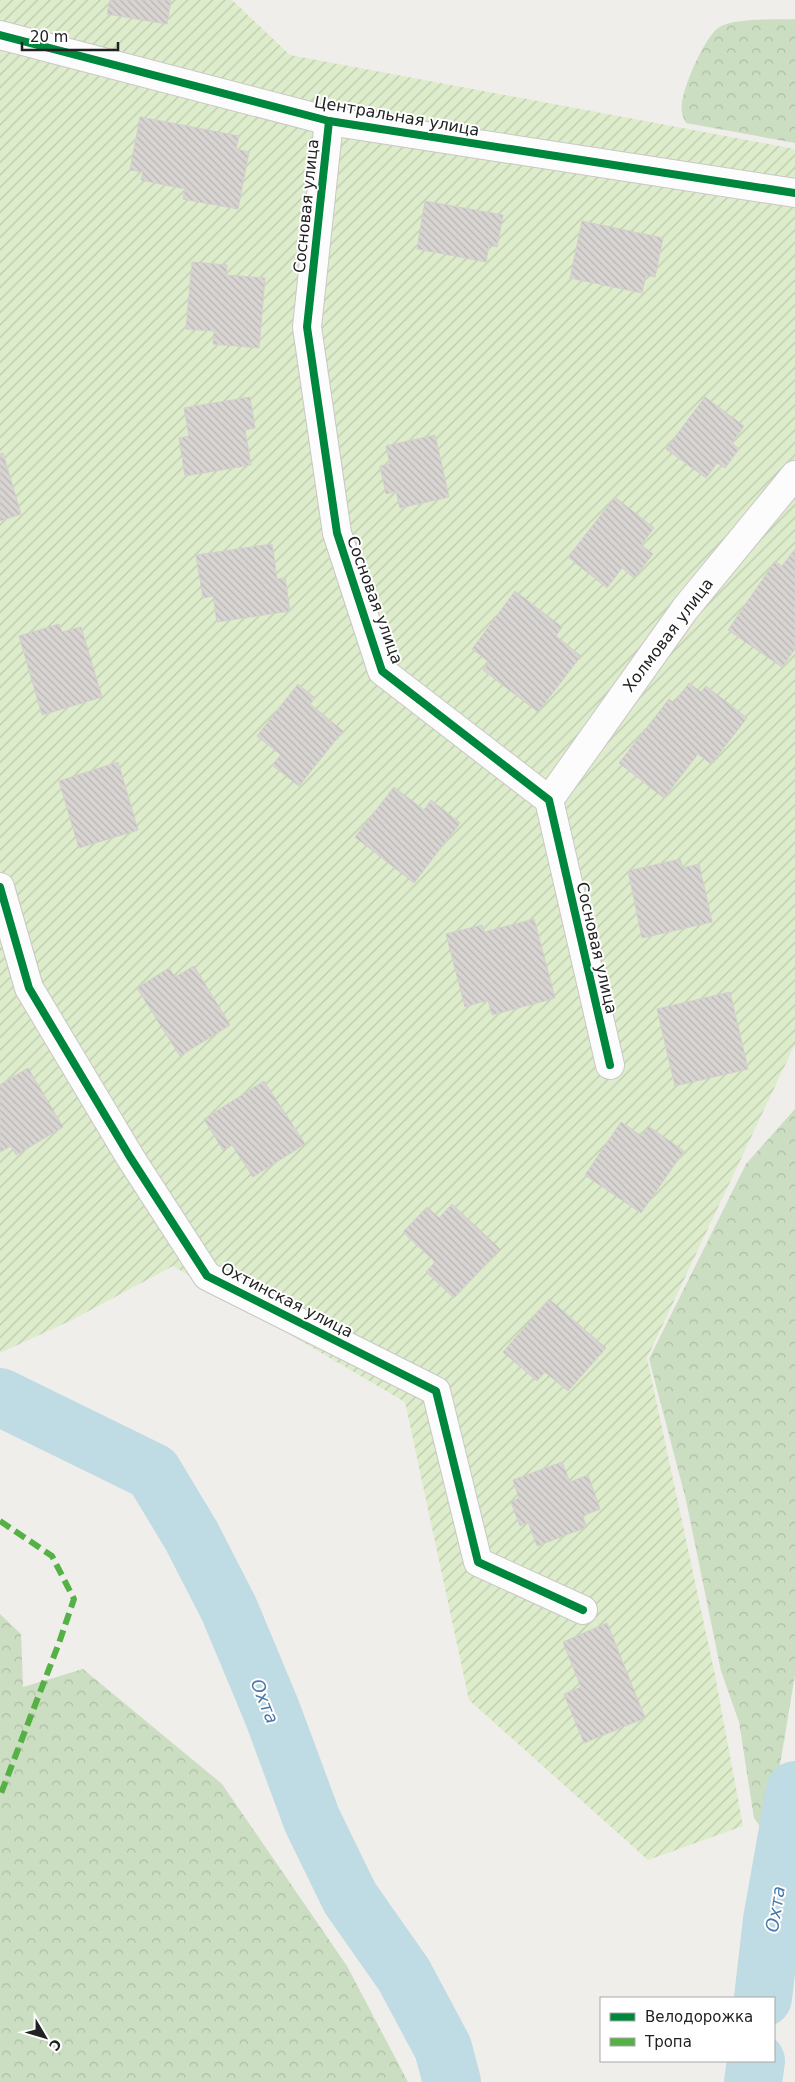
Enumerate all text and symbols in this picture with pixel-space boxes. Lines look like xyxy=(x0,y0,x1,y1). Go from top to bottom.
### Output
scale bar xyxy=(22,20,119,52)
text: 20 m xyxy=(30,28,68,46)
street label: Центральная улица xyxy=(313,92,481,140)
street label: Сосновая улица xyxy=(290,138,322,274)
street label: Сосновая улица xyxy=(343,533,407,667)
street label: Холмовая улица xyxy=(619,574,717,696)
street label: Сосновая улица xyxy=(573,880,621,1016)
street label: Охтинская улица xyxy=(218,1258,356,1342)
water label: Охта xyxy=(247,1676,283,1726)
water label: Охта xyxy=(761,1884,789,1934)
legend xyxy=(600,1997,775,2062)
text: Велодорожка xyxy=(645,2008,753,2026)
north arrow xyxy=(20,2012,70,2062)
text: Тропа xyxy=(644,2033,692,2051)
text: С xyxy=(46,2036,65,2054)

